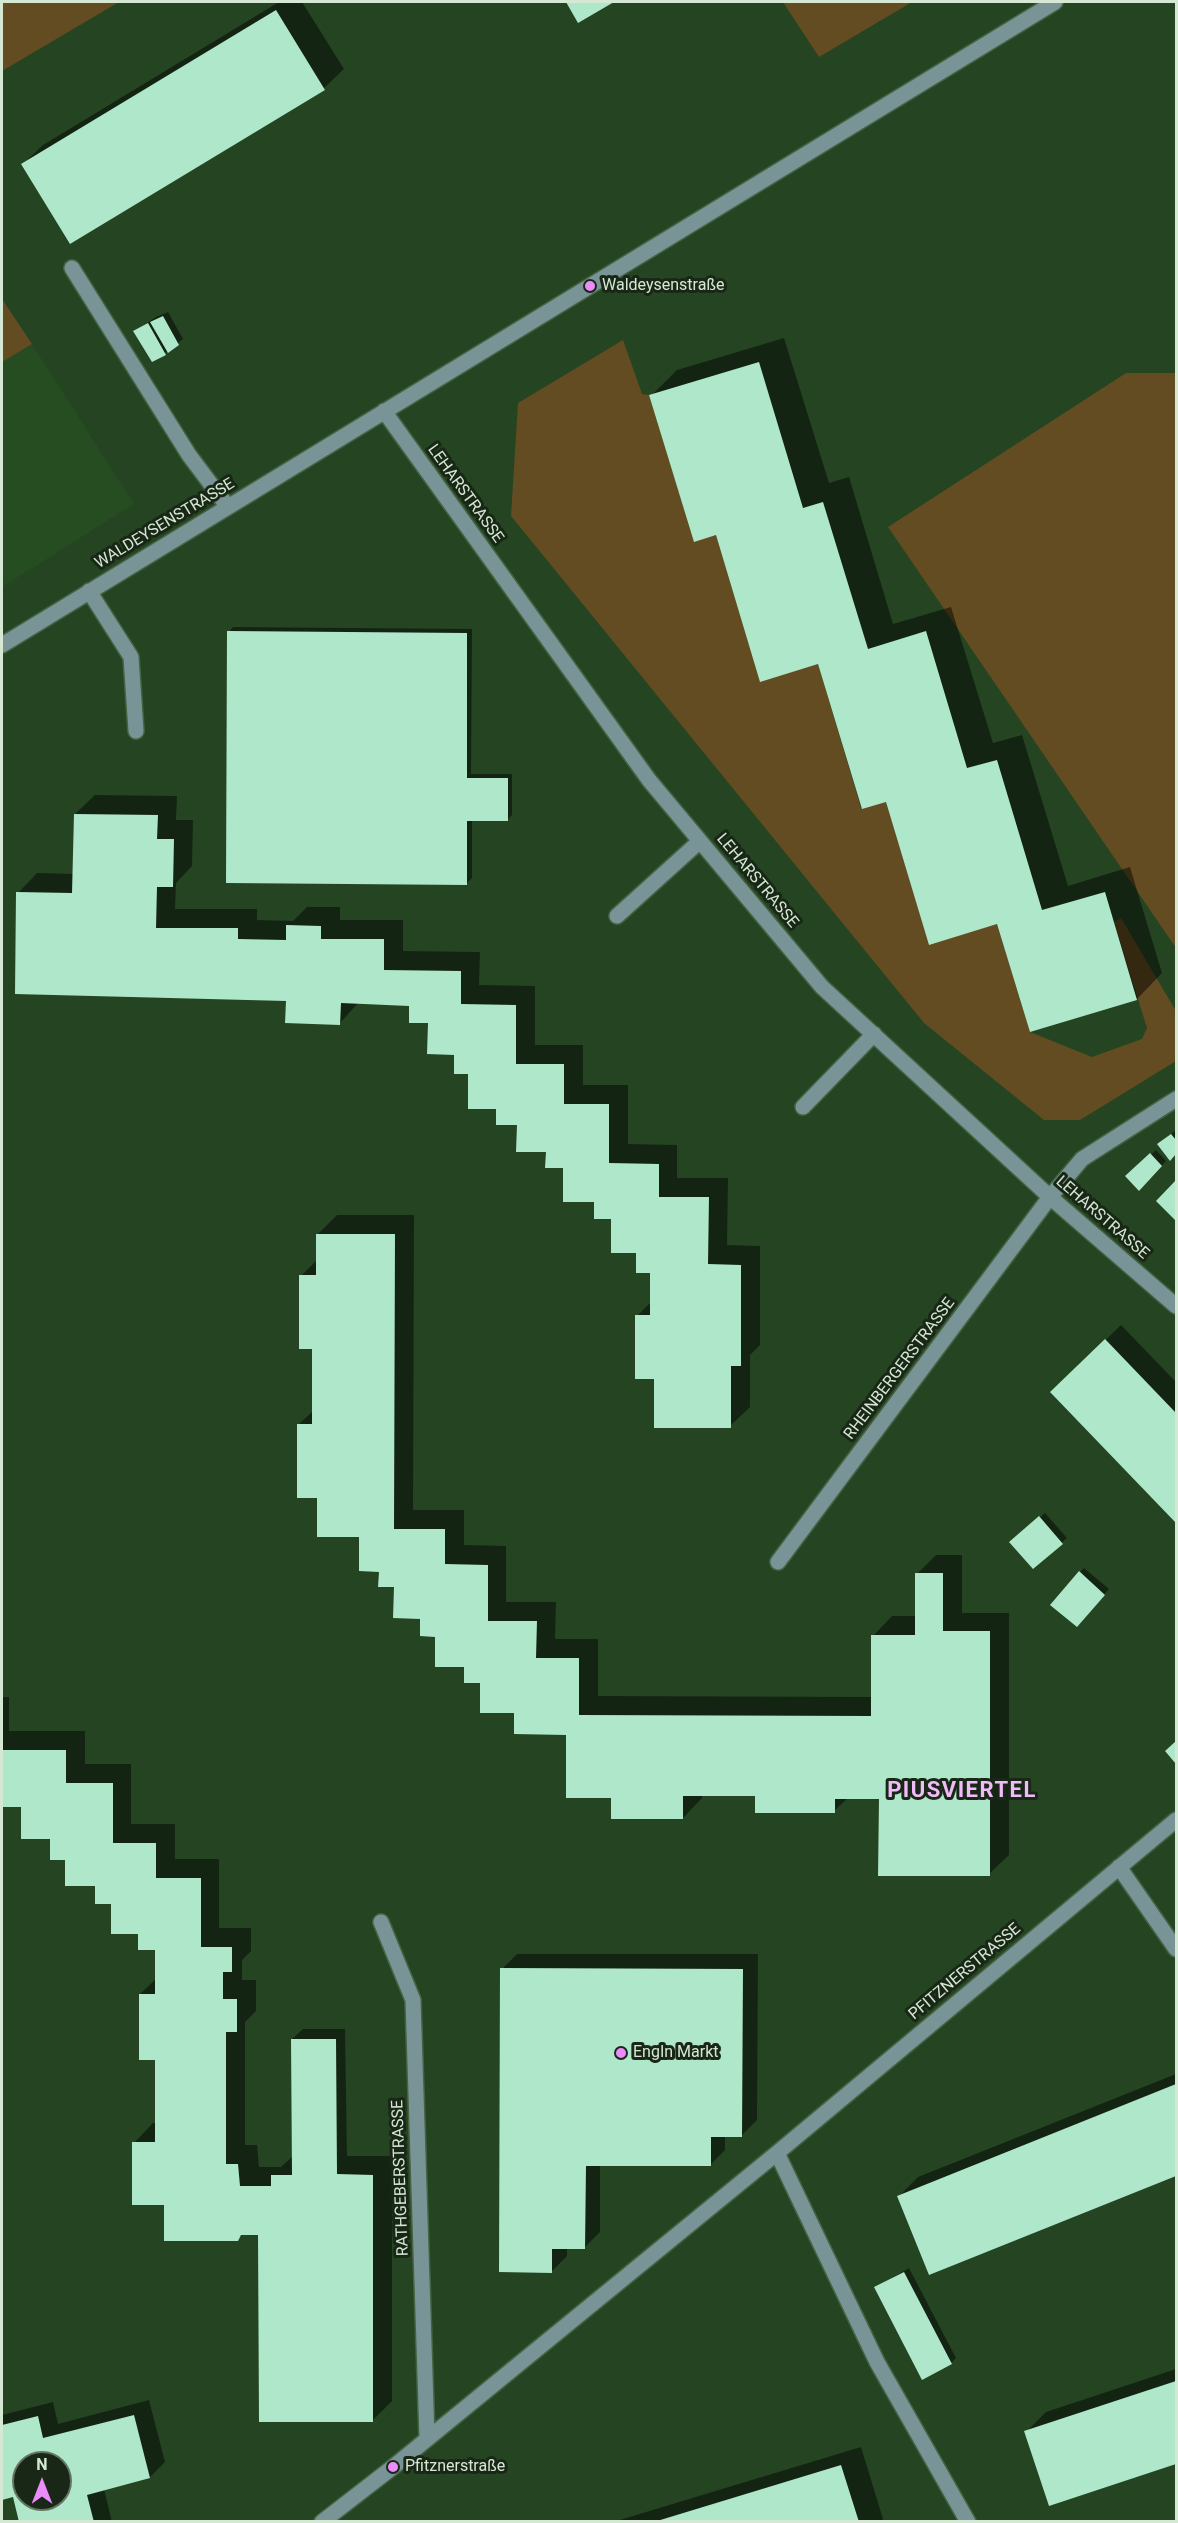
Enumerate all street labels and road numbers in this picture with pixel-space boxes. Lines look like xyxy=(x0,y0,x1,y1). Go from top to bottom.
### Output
street label: LEHARSTRASSE xyxy=(423,441,507,547)
street label: WALDEYSENSTRASSE xyxy=(92,475,238,573)
street label: LEHARSTRASSE xyxy=(712,830,802,932)
street label: LEHARSTRASSE xyxy=(1052,1172,1152,1264)
street label: RHEINBERGERSTRASSE xyxy=(840,1294,960,1444)
street label: PFITZNERSTRASSE xyxy=(905,1920,1025,2024)
street label: RATHGEBERSTRASSE xyxy=(389,2099,413,2257)

